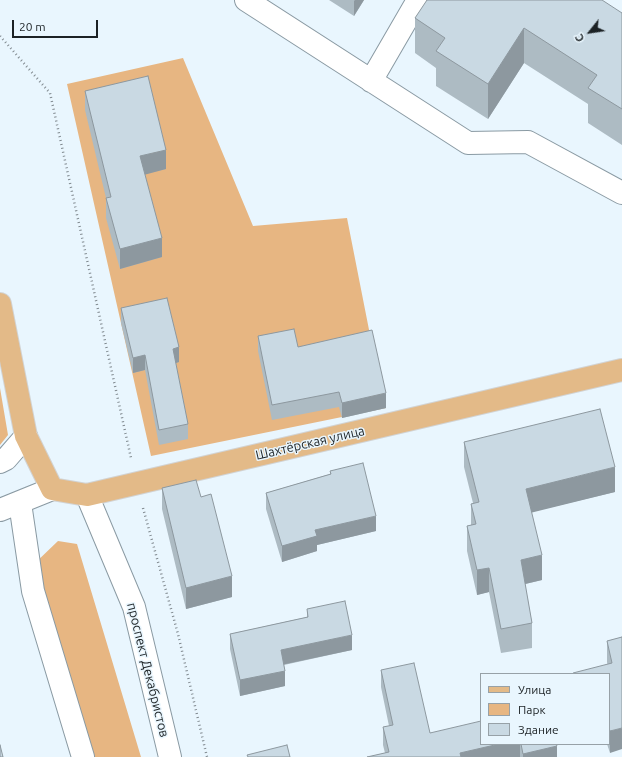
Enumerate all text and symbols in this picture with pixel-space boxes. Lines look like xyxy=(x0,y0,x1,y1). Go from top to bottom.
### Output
scale bar xyxy=(14,12,100,38)
north arrow xyxy=(570,12,610,52)
text: 20 m xyxy=(19,20,46,33)
text: С xyxy=(573,32,587,44)
street label: Шахтёрская улица xyxy=(254,423,366,463)
street label: проспект Декабристов xyxy=(124,601,172,739)
legend xyxy=(480,673,610,745)
text: Улица xyxy=(518,683,551,696)
text: Парк xyxy=(518,703,546,716)
text: Здание xyxy=(518,723,559,736)

